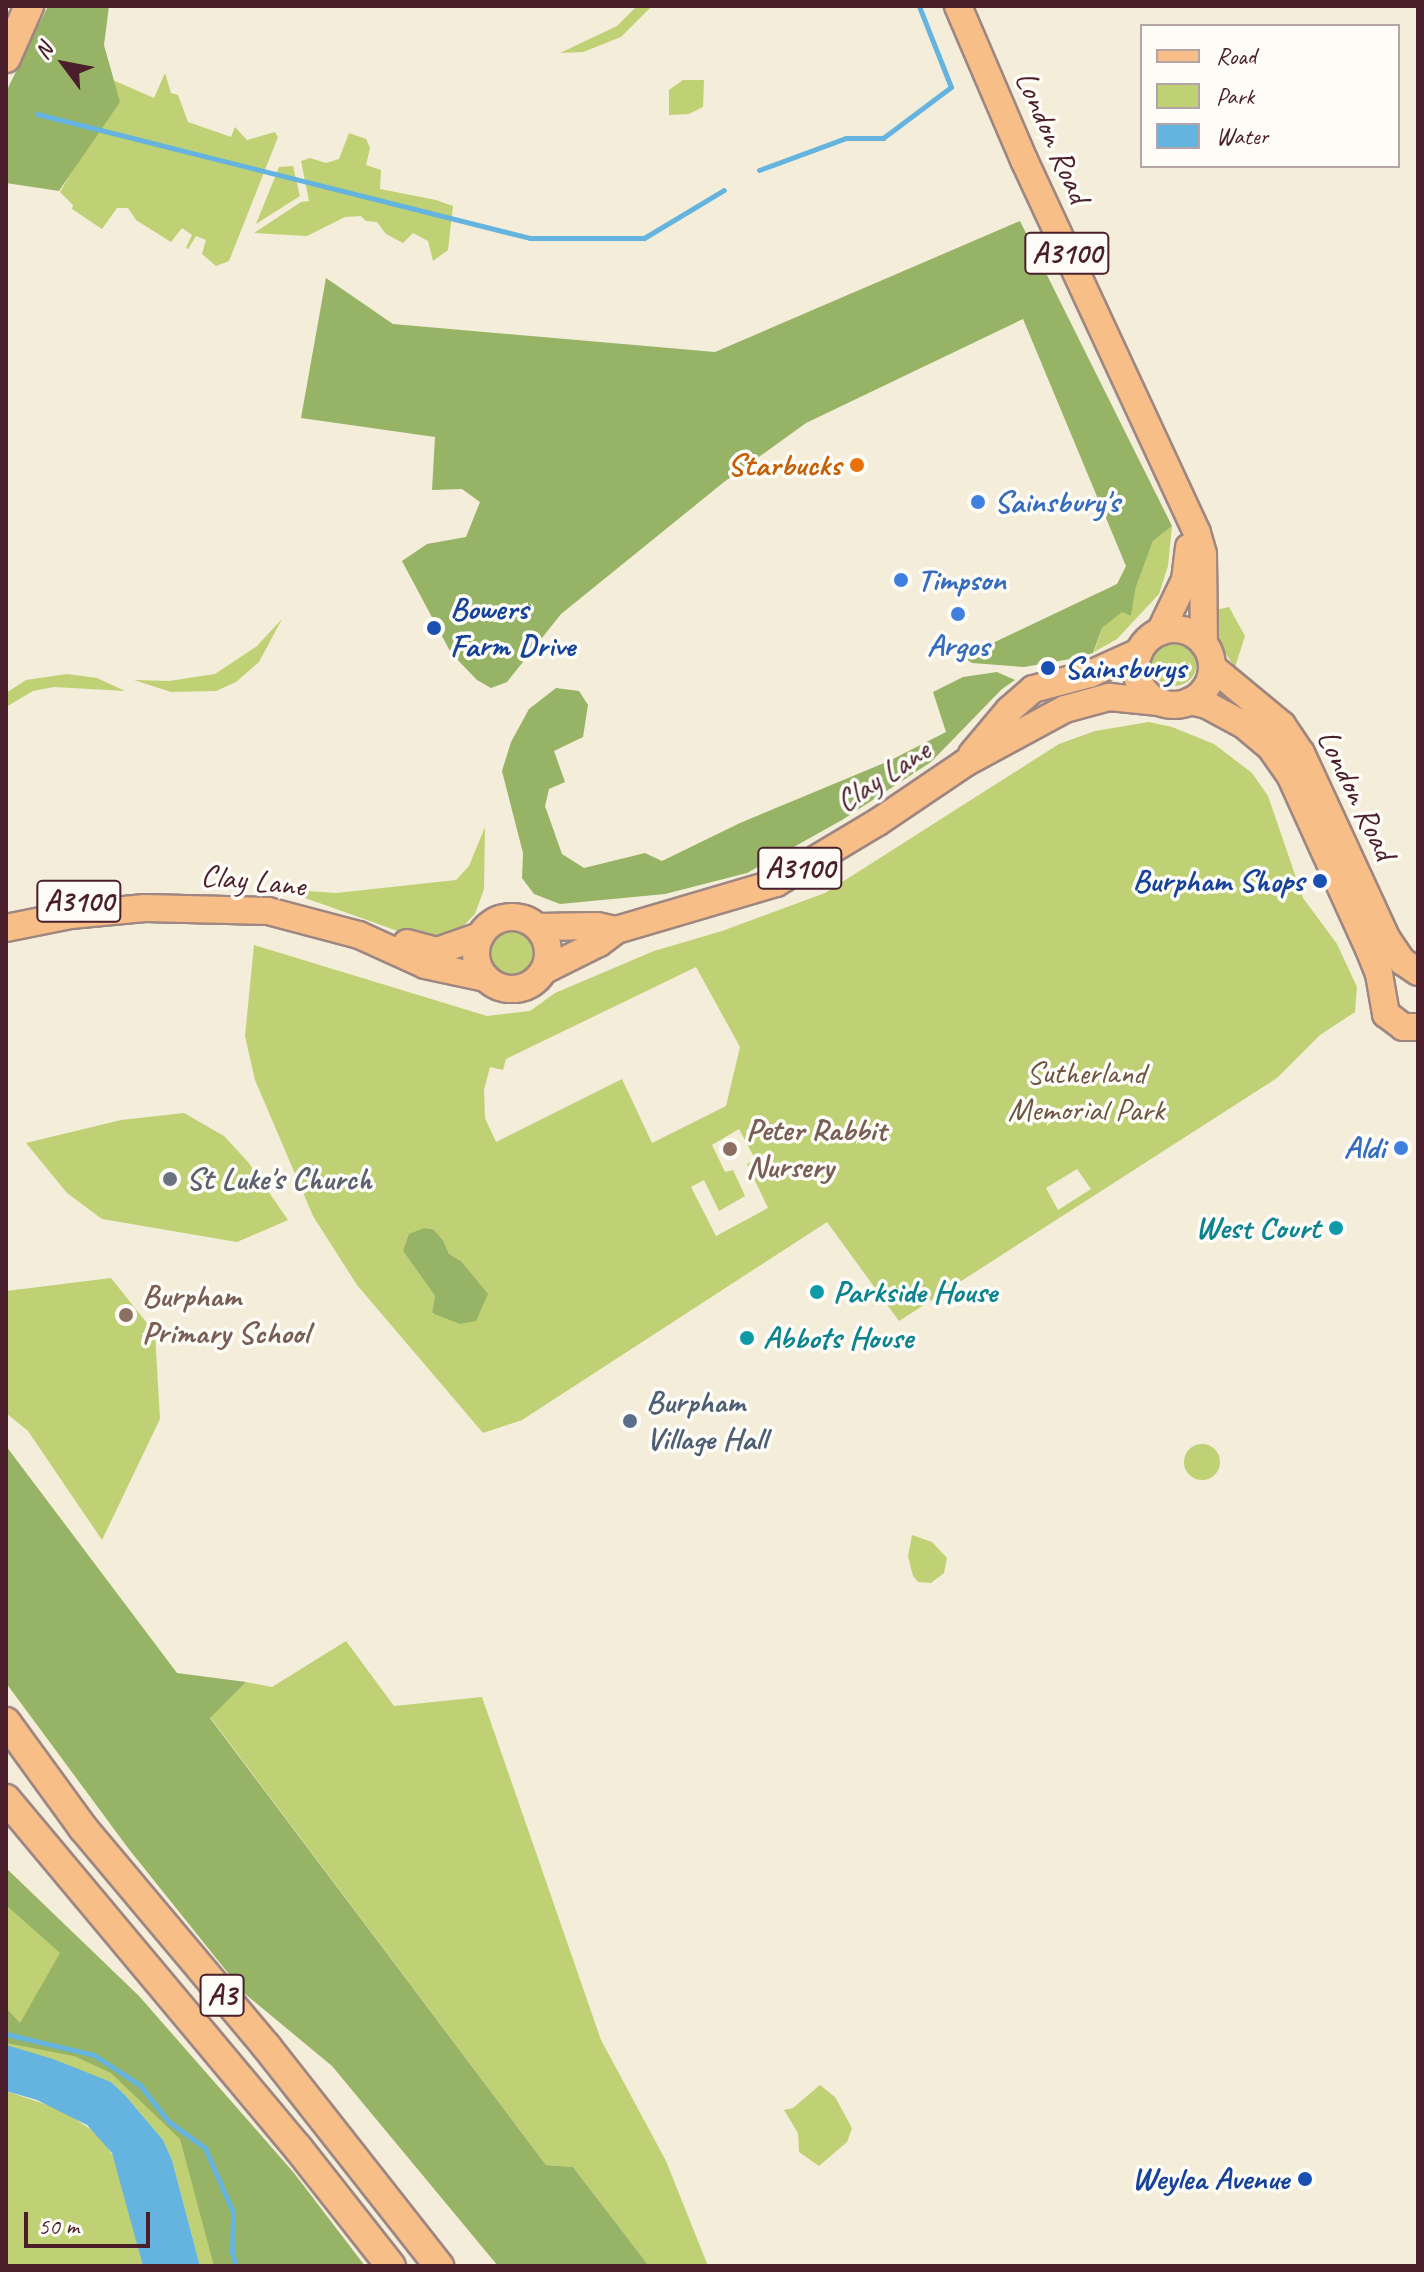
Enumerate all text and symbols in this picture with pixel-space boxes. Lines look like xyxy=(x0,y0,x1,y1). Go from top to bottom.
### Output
north arrow xyxy=(24,24,104,104)
legend xyxy=(1140,24,1400,168)
text: N xyxy=(28,38,59,64)
text: Road xyxy=(1216,41,1256,71)
street label: London Road xyxy=(1006,66,1098,208)
text: Park xyxy=(1216,81,1254,111)
text: Water xyxy=(1216,121,1268,151)
road number: A3100 xyxy=(1023,227,1111,279)
place label: Starbucks xyxy=(727,446,841,484)
marker: Starbucks xyxy=(848,456,866,474)
place label: Sainsbury's xyxy=(994,483,1119,521)
marker: Sainsbury's xyxy=(969,493,987,511)
place label: Timpson xyxy=(917,561,1006,599)
marker: Timpson xyxy=(892,571,910,589)
place label: Bowers Farm Drive xyxy=(450,591,575,666)
marker: Argos xyxy=(949,605,967,623)
marker: Bowers Farm Drive xyxy=(425,619,443,637)
place label: Argos xyxy=(927,627,989,665)
place label: Sainsburys xyxy=(1064,649,1186,687)
marker: Sainsburys xyxy=(1039,659,1057,677)
street label: London Road xyxy=(1308,724,1404,866)
street label: Clay Lane xyxy=(828,731,938,821)
road number: A3100 xyxy=(756,842,844,894)
street label: Clay Lane xyxy=(198,856,308,906)
place label: Burpham Shops xyxy=(1131,862,1304,900)
marker: Burpham Shops xyxy=(1311,872,1329,890)
road number: A3100 xyxy=(35,875,123,927)
park label: Sutherland Memorial Park xyxy=(1007,1055,1165,1130)
place label: Peter Rabbit Nursery xyxy=(746,1112,888,1187)
place label: Aldi xyxy=(1344,1129,1385,1167)
marker: Aldi xyxy=(1392,1139,1410,1157)
marker: Peter Rabbit Nursery xyxy=(721,1140,739,1158)
place label: St Luke's Church xyxy=(186,1160,372,1198)
marker: St Luke's Church xyxy=(161,1170,179,1188)
place label: West Court xyxy=(1196,1209,1320,1247)
marker: West Court xyxy=(1327,1219,1345,1237)
place label: Parkside House xyxy=(833,1273,997,1311)
place label: Burpham Primary School xyxy=(142,1278,308,1353)
marker: Parkside House xyxy=(808,1283,826,1301)
marker: Burpham Primary School xyxy=(117,1306,135,1324)
place label: Abbots House xyxy=(763,1319,913,1357)
marker: Abbots House xyxy=(738,1329,756,1347)
place label: Burpham Village Hall xyxy=(646,1384,767,1459)
marker: Burpham Village Hall xyxy=(621,1412,639,1430)
road number: A3 xyxy=(198,1969,246,2021)
place label: Weylea Avenue xyxy=(1132,2160,1289,2198)
marker: Weylea Avenue xyxy=(1296,2170,1314,2188)
scale bar xyxy=(28,2196,154,2246)
text: 50 m xyxy=(38,2211,79,2241)

